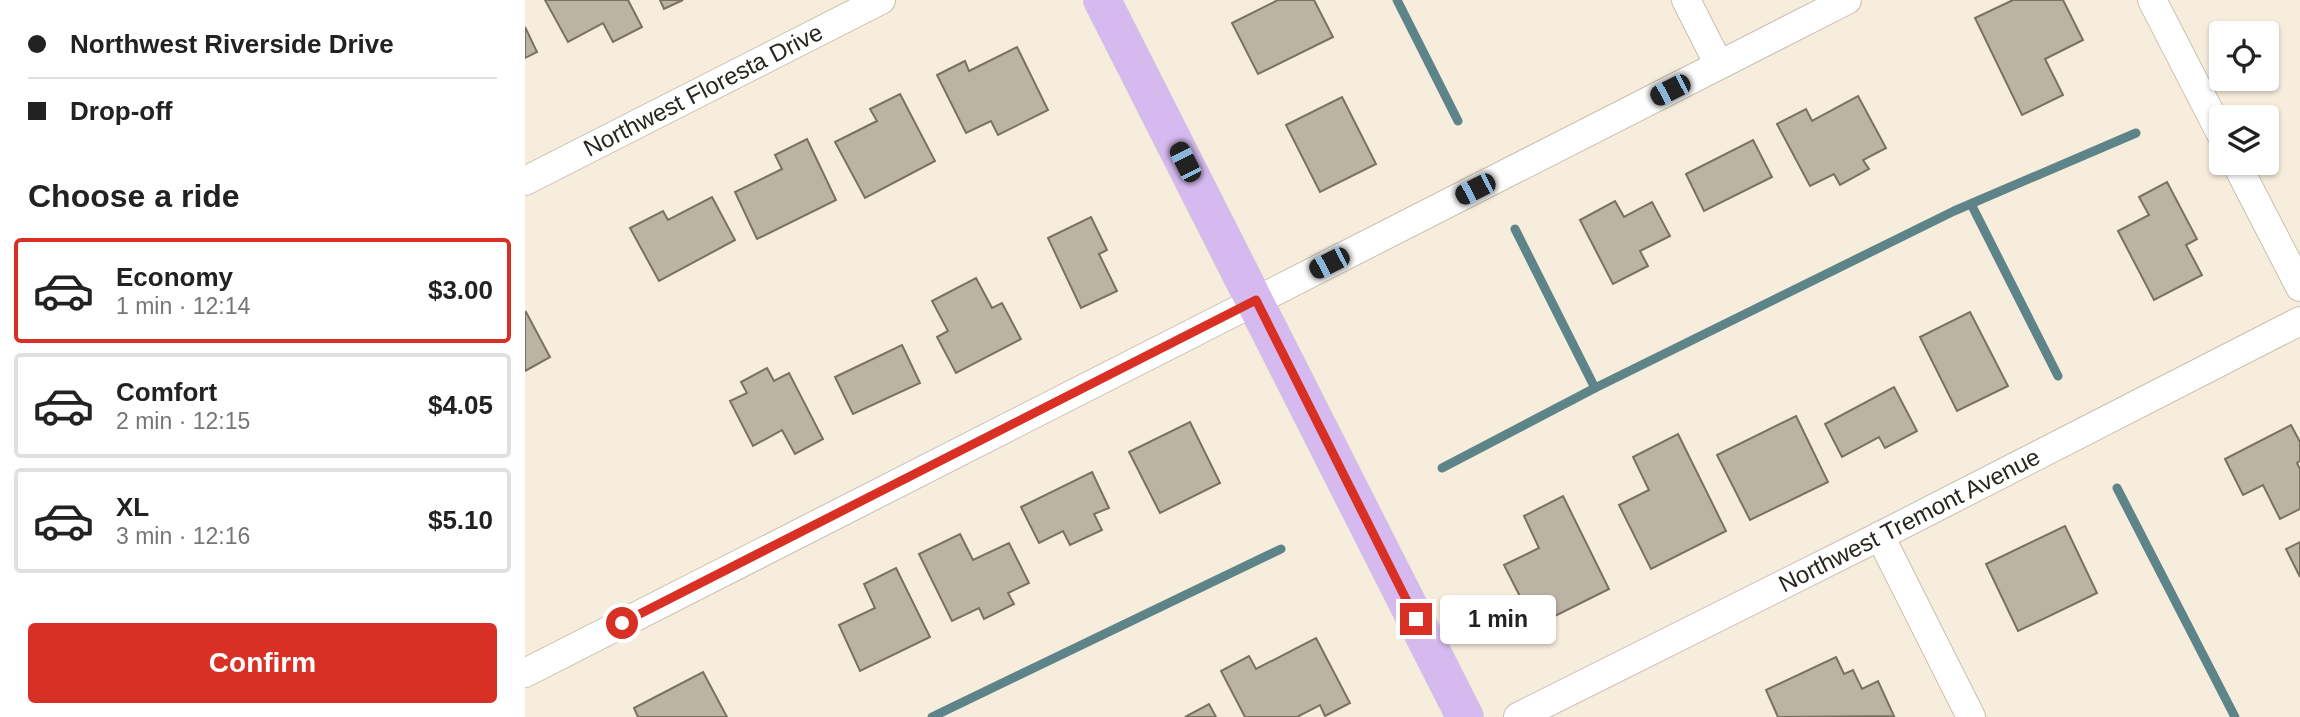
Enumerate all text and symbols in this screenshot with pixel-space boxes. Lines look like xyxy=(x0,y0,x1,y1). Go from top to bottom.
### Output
street label: Northwest Floresta Drive xyxy=(579,18,827,162)
map controls xyxy=(2209,21,2279,175)
button: locate xyxy=(2209,21,2279,91)
text: Northwest Riverside Drive xyxy=(70,29,394,59)
car xyxy=(1647,71,1694,109)
text: Drop-off xyxy=(70,96,173,126)
button: layers xyxy=(2209,105,2279,175)
car xyxy=(1167,139,1204,185)
car xyxy=(1452,170,1499,208)
text: Choose a ride xyxy=(28,178,240,214)
car xyxy=(1306,244,1353,282)
icon: car xyxy=(32,259,95,322)
text: Economy xyxy=(116,262,233,292)
text: $3.00 xyxy=(428,275,493,305)
text: 1 min · 12:14 xyxy=(116,293,250,319)
icon: car xyxy=(32,374,95,437)
text: Comfort xyxy=(116,377,217,407)
text: $4.05 xyxy=(428,390,493,420)
text: 2 min · 12:15 xyxy=(116,408,250,434)
street label: Northwest Tremont Avenue xyxy=(1774,442,2044,597)
icon: car xyxy=(32,489,95,552)
text: XL xyxy=(116,492,149,522)
text: $5.10 xyxy=(428,505,493,535)
text: 3 min · 12:16 xyxy=(116,523,250,549)
callout: 1 min xyxy=(1441,594,1556,644)
route end xyxy=(1400,603,1432,635)
text: 1 min xyxy=(1468,606,1528,632)
route start xyxy=(606,607,638,639)
button: Confirm xyxy=(28,623,497,703)

